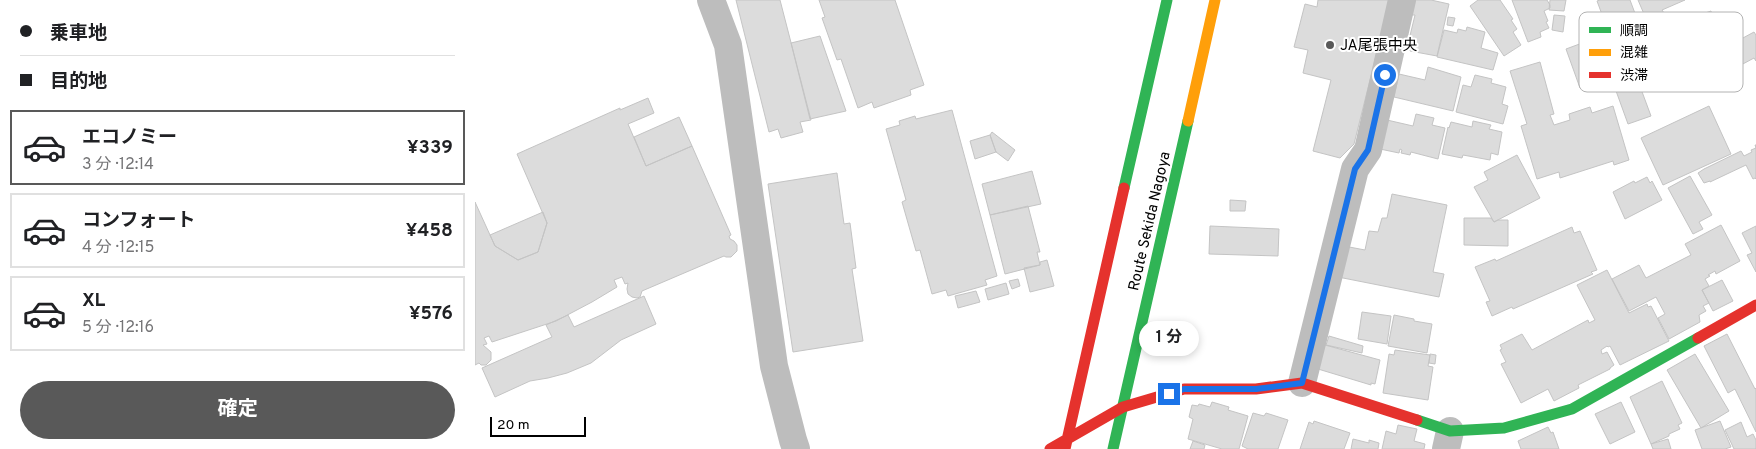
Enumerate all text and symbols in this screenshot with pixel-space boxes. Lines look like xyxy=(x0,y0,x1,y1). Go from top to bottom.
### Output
legend xyxy=(1579,12,1743,92)
text: 乗車地 xyxy=(50,22,107,46)
text: 順調 xyxy=(1620,23,1648,40)
place label: JA尾張中央 xyxy=(1340,37,1418,56)
marker: JA尾張中央 xyxy=(1324,39,1336,51)
text: 混雑 xyxy=(1620,44,1648,62)
route start xyxy=(1374,64,1396,86)
text: 渋滞 xyxy=(1620,68,1648,85)
text: 目的地 xyxy=(50,70,107,94)
icon: car xyxy=(22,125,67,170)
text: エコノミー xyxy=(82,126,177,150)
text: ¥339 xyxy=(407,136,453,160)
street label: Route Sekida Nagoya xyxy=(1125,150,1176,293)
text: 3 分 · 12:14 xyxy=(82,155,154,175)
icon: car xyxy=(22,208,67,253)
text: コンフォート xyxy=(82,209,195,233)
text: ¥458 xyxy=(406,219,453,243)
text: 4 分 · 12:15 xyxy=(82,238,154,258)
text: XL xyxy=(82,289,105,313)
icon: car xyxy=(22,291,67,336)
text: ¥576 xyxy=(409,302,453,326)
text: 5 分 · 12:16 xyxy=(82,318,154,338)
callout: 1 分 xyxy=(1139,322,1199,356)
text: 1 分 xyxy=(1156,328,1182,348)
button: 確定 xyxy=(20,381,455,439)
route end xyxy=(1158,383,1180,405)
scale bar xyxy=(490,414,586,437)
text: 20 m xyxy=(497,417,530,434)

